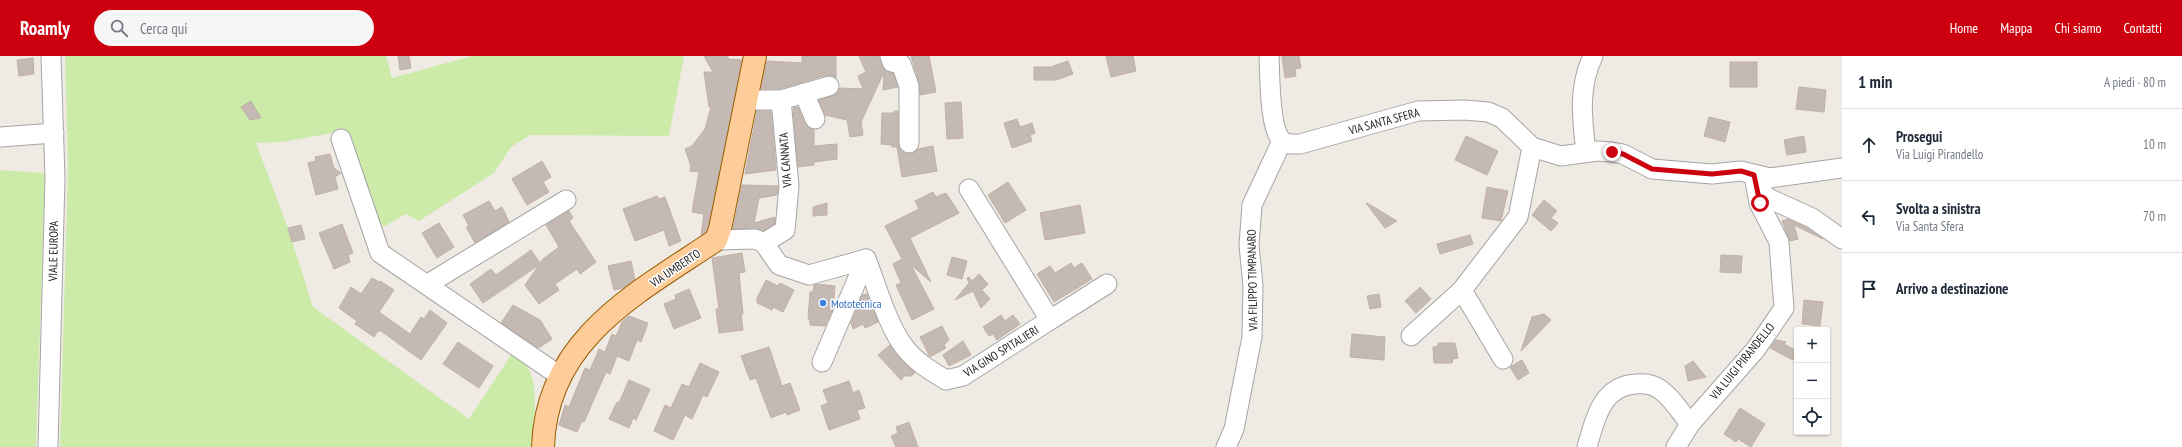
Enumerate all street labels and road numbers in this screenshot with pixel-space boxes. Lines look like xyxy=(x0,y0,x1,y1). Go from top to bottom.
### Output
street label: VIA SANTA SFERA xyxy=(1346,104,1421,138)
street label: VIA CANNATA xyxy=(776,132,794,189)
street label: VIALE EUROPA xyxy=(45,220,61,282)
street label: VIA FILIPPO TIMPANARO xyxy=(1244,229,1260,332)
street label: VIA UMBERTO xyxy=(646,245,703,291)
street label: VIA LUIGI PIRANDELLO xyxy=(1706,319,1778,403)
street label: VIA GINO SPITALIERI xyxy=(960,322,1041,381)

